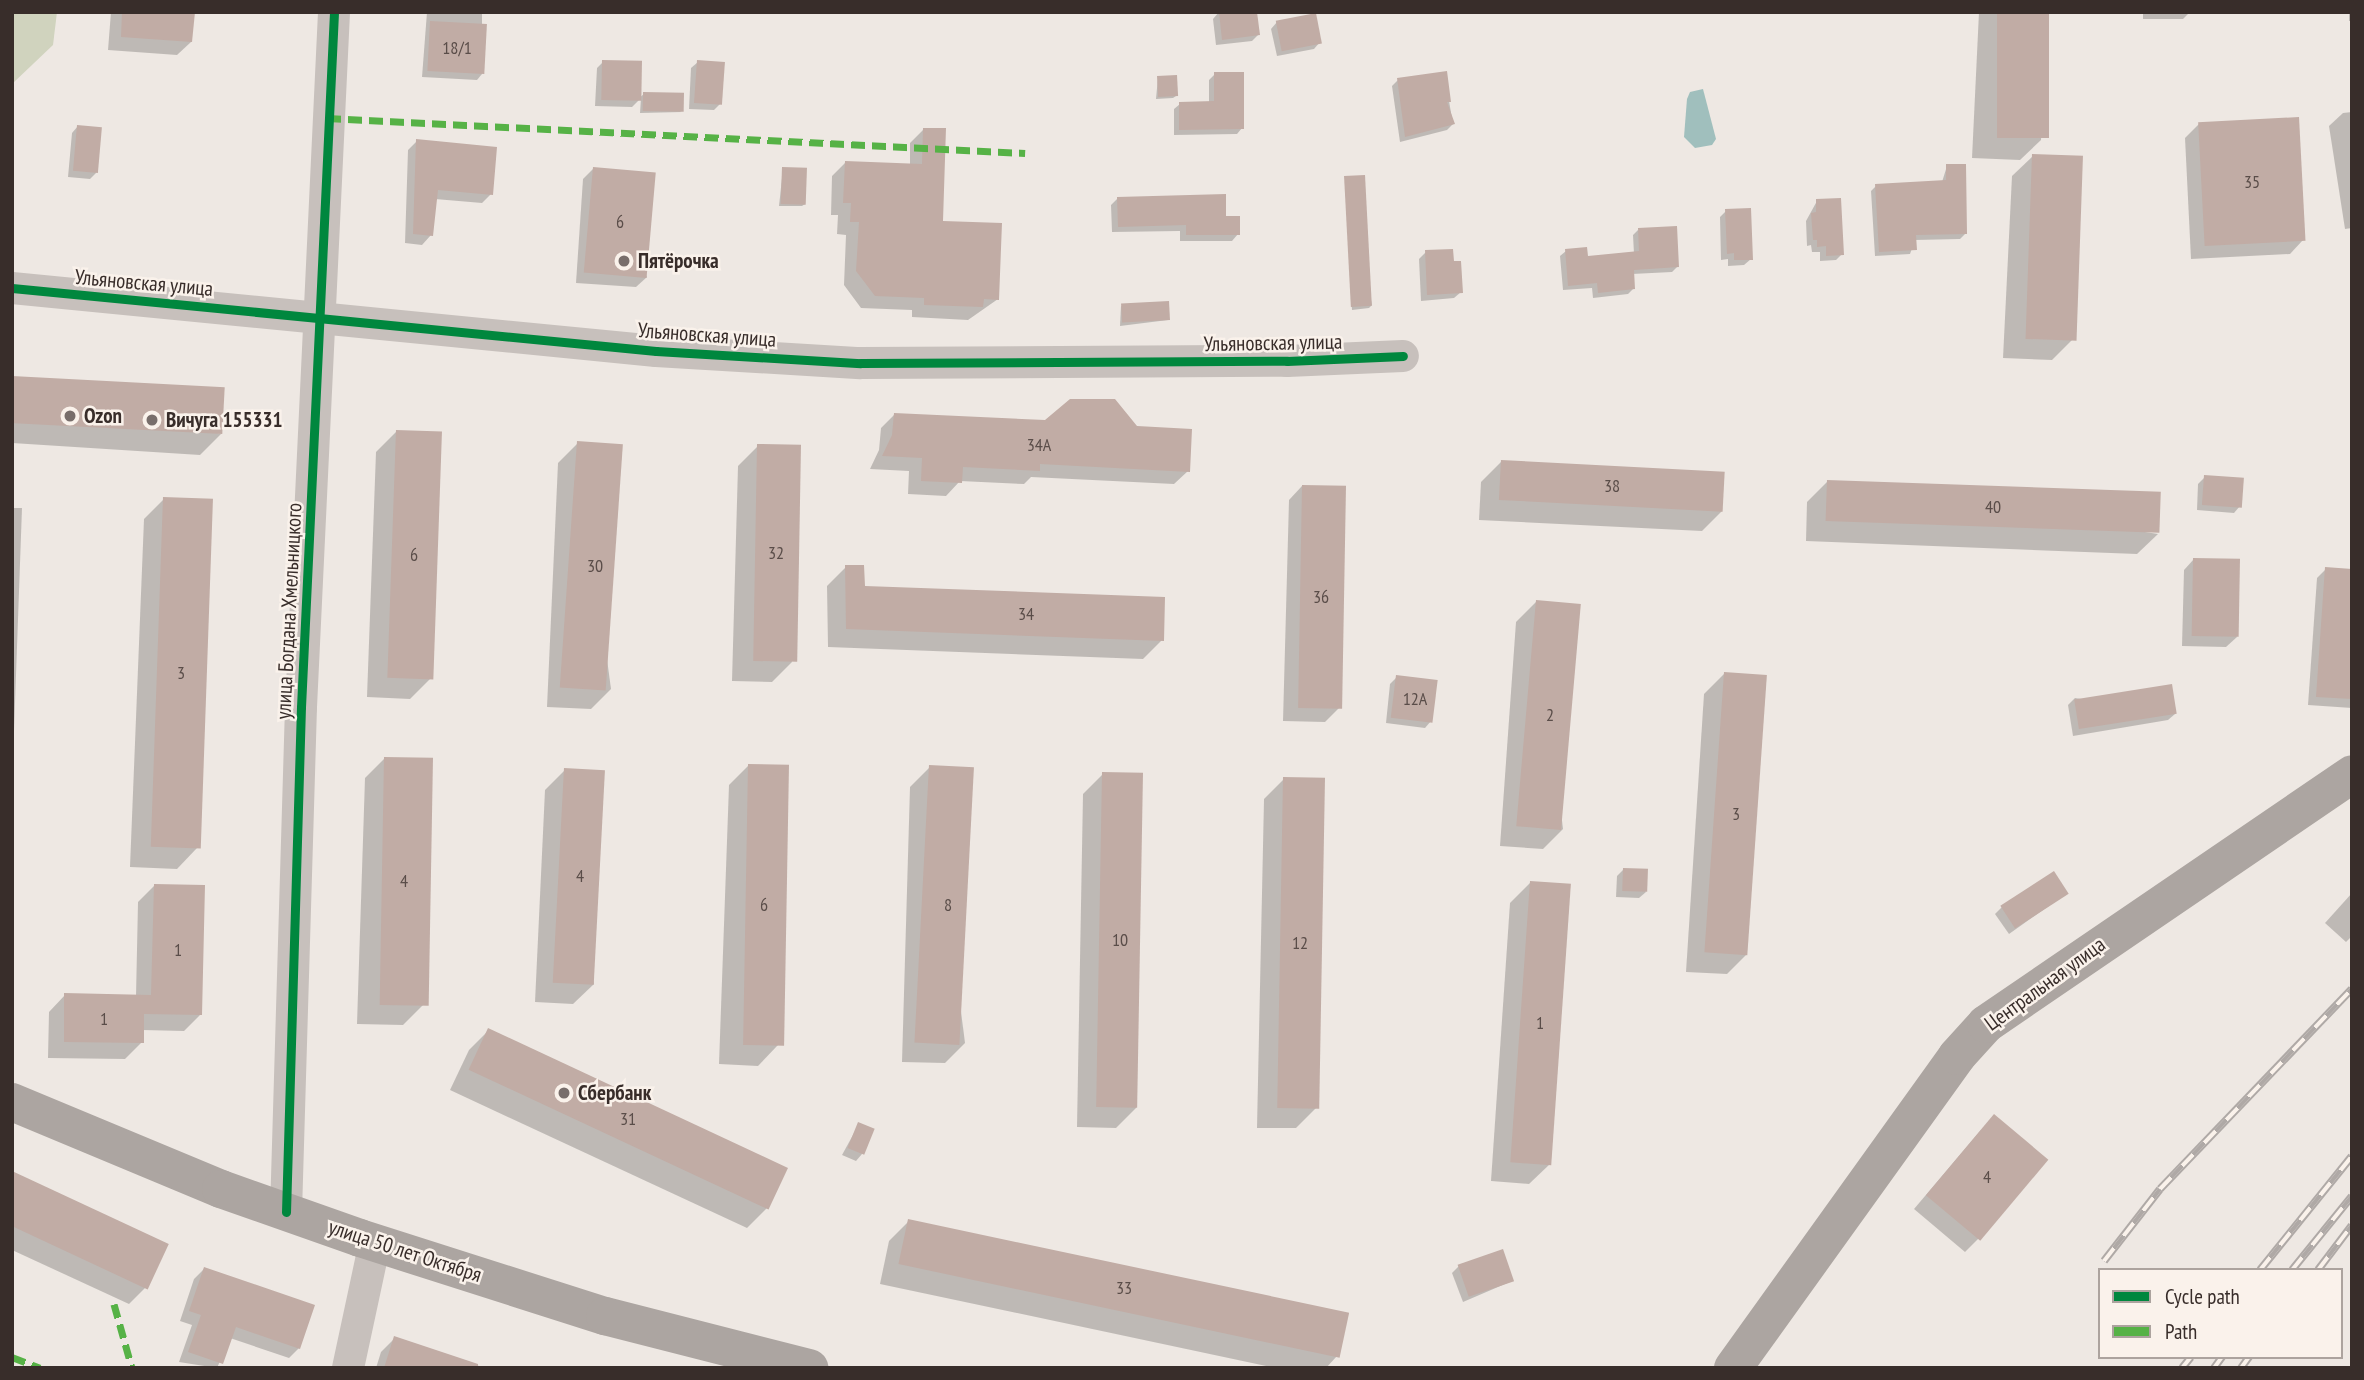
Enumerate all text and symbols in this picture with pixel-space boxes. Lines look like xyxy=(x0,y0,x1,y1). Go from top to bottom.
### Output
house number: 18/1 xyxy=(442,37,472,59)
house number: 35 xyxy=(2244,171,2260,193)
house number: 6 xyxy=(616,211,624,233)
place label: Пятёрочка xyxy=(638,248,719,274)
marker: Пятёрочка xyxy=(616,253,632,269)
street label: Ульяновская улица xyxy=(74,264,214,302)
street label: Ульяновская улица xyxy=(637,318,777,352)
street label: Ульяновская улица xyxy=(1203,329,1343,357)
place label: Ozon xyxy=(84,403,122,429)
place label: Вичуга 155331 xyxy=(166,407,283,433)
marker: Ozon xyxy=(62,408,78,424)
marker: Вичуга 155331 xyxy=(144,412,160,428)
house number: 34А xyxy=(1027,434,1051,456)
house number: 38 xyxy=(1604,475,1620,497)
house number: 40 xyxy=(1985,496,2001,518)
street label: улица Богдана Хмельницкого xyxy=(271,502,307,720)
house number: 32 xyxy=(768,542,784,564)
house number: 6 xyxy=(410,544,418,566)
house number: 30 xyxy=(587,555,603,577)
house number: 36 xyxy=(1313,586,1329,608)
house number: 34 xyxy=(1018,603,1034,625)
house number: 3 xyxy=(177,662,185,684)
house number: 12А xyxy=(1403,688,1427,710)
house number: 2 xyxy=(1546,704,1554,726)
house number: 3 xyxy=(1732,803,1740,825)
house number: 4 xyxy=(576,865,584,887)
house number: 4 xyxy=(400,870,408,892)
house number: 6 xyxy=(760,894,768,916)
house number: 8 xyxy=(944,894,952,916)
house number: 10 xyxy=(1112,929,1128,951)
house number: 12 xyxy=(1292,932,1308,954)
street label: Центральная улица xyxy=(1980,932,2110,1036)
house number: 1 xyxy=(174,939,182,961)
house number: 1 xyxy=(100,1008,108,1030)
house number: 1 xyxy=(1536,1012,1544,1034)
place label: Сбербанк xyxy=(578,1080,651,1106)
marker: Сбербанк xyxy=(556,1085,572,1101)
house number: 31 xyxy=(620,1108,636,1130)
house number: 4 xyxy=(1983,1166,1991,1188)
street label: улица 50 лет Октября xyxy=(325,1214,485,1288)
legend xyxy=(2098,1268,2343,1359)
house number: 33 xyxy=(1116,1277,1132,1299)
text: Cycle path xyxy=(2165,1283,2240,1310)
text: Path xyxy=(2165,1318,2197,1345)

